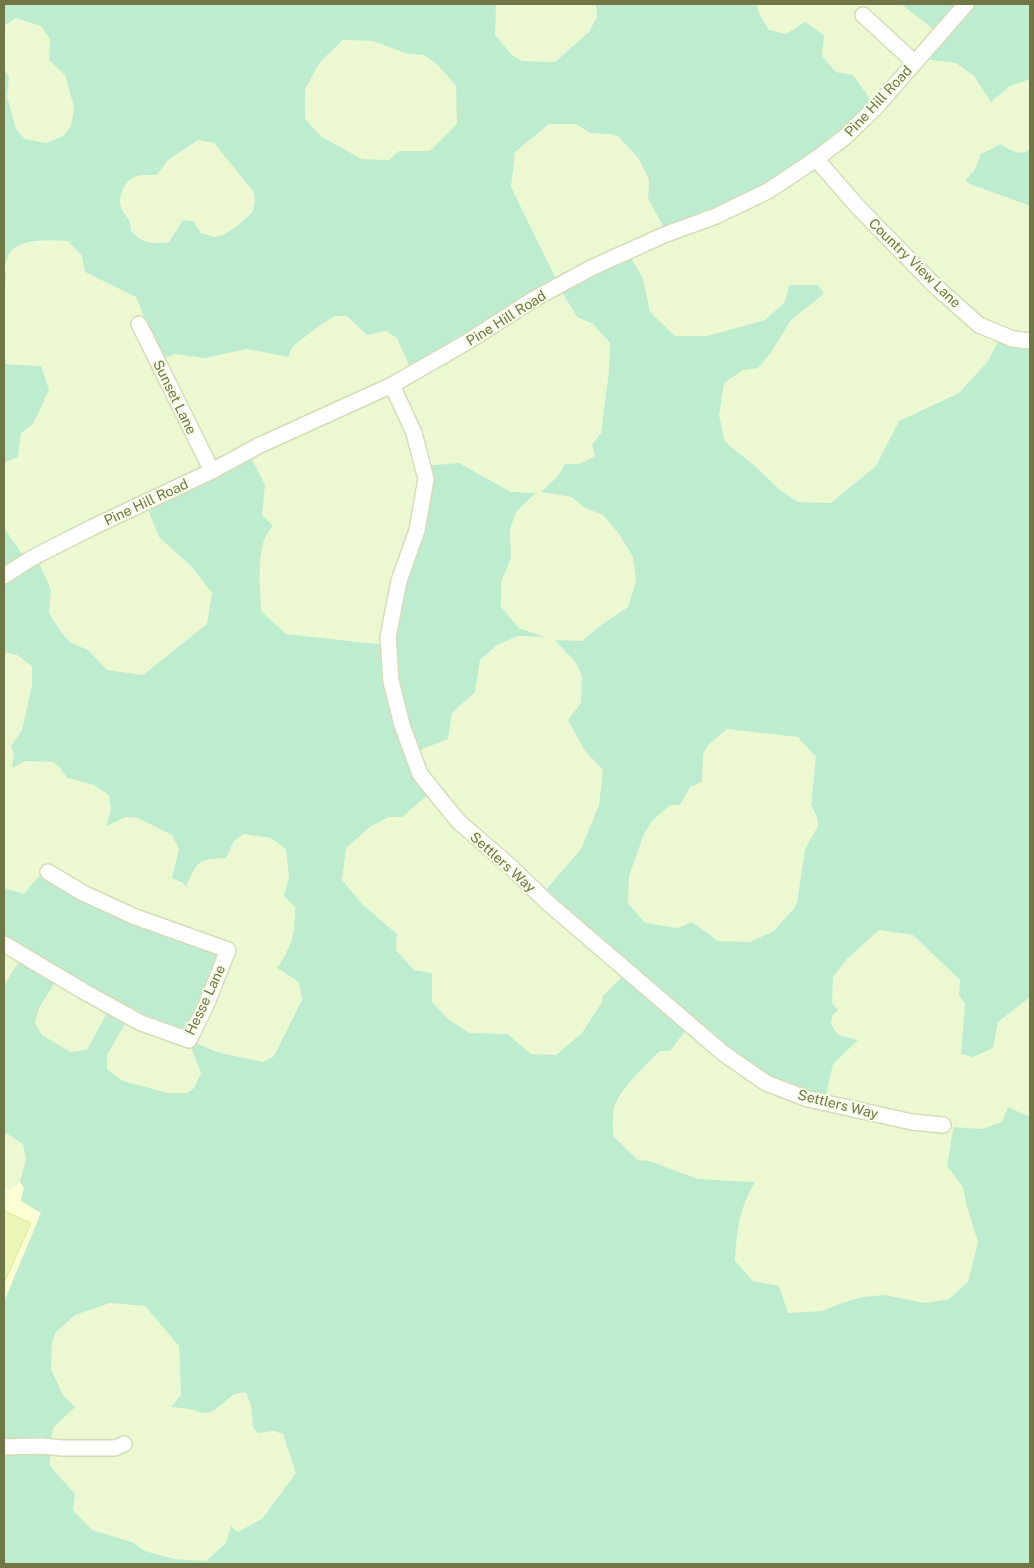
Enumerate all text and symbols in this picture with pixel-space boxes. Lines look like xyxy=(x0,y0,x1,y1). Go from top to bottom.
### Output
street label: Pine Hill Road xyxy=(841,62,915,140)
street label: Country View Lane xyxy=(866,215,964,311)
street label: Pine Hill Road xyxy=(463,287,549,349)
street label: Sunset Lane xyxy=(150,357,200,437)
street label: Pine Hill Road xyxy=(101,476,191,528)
street label: Settlers Way xyxy=(467,829,539,896)
street label: Hesse Lane xyxy=(182,962,228,1038)
street label: Settlers Way xyxy=(796,1086,880,1122)

